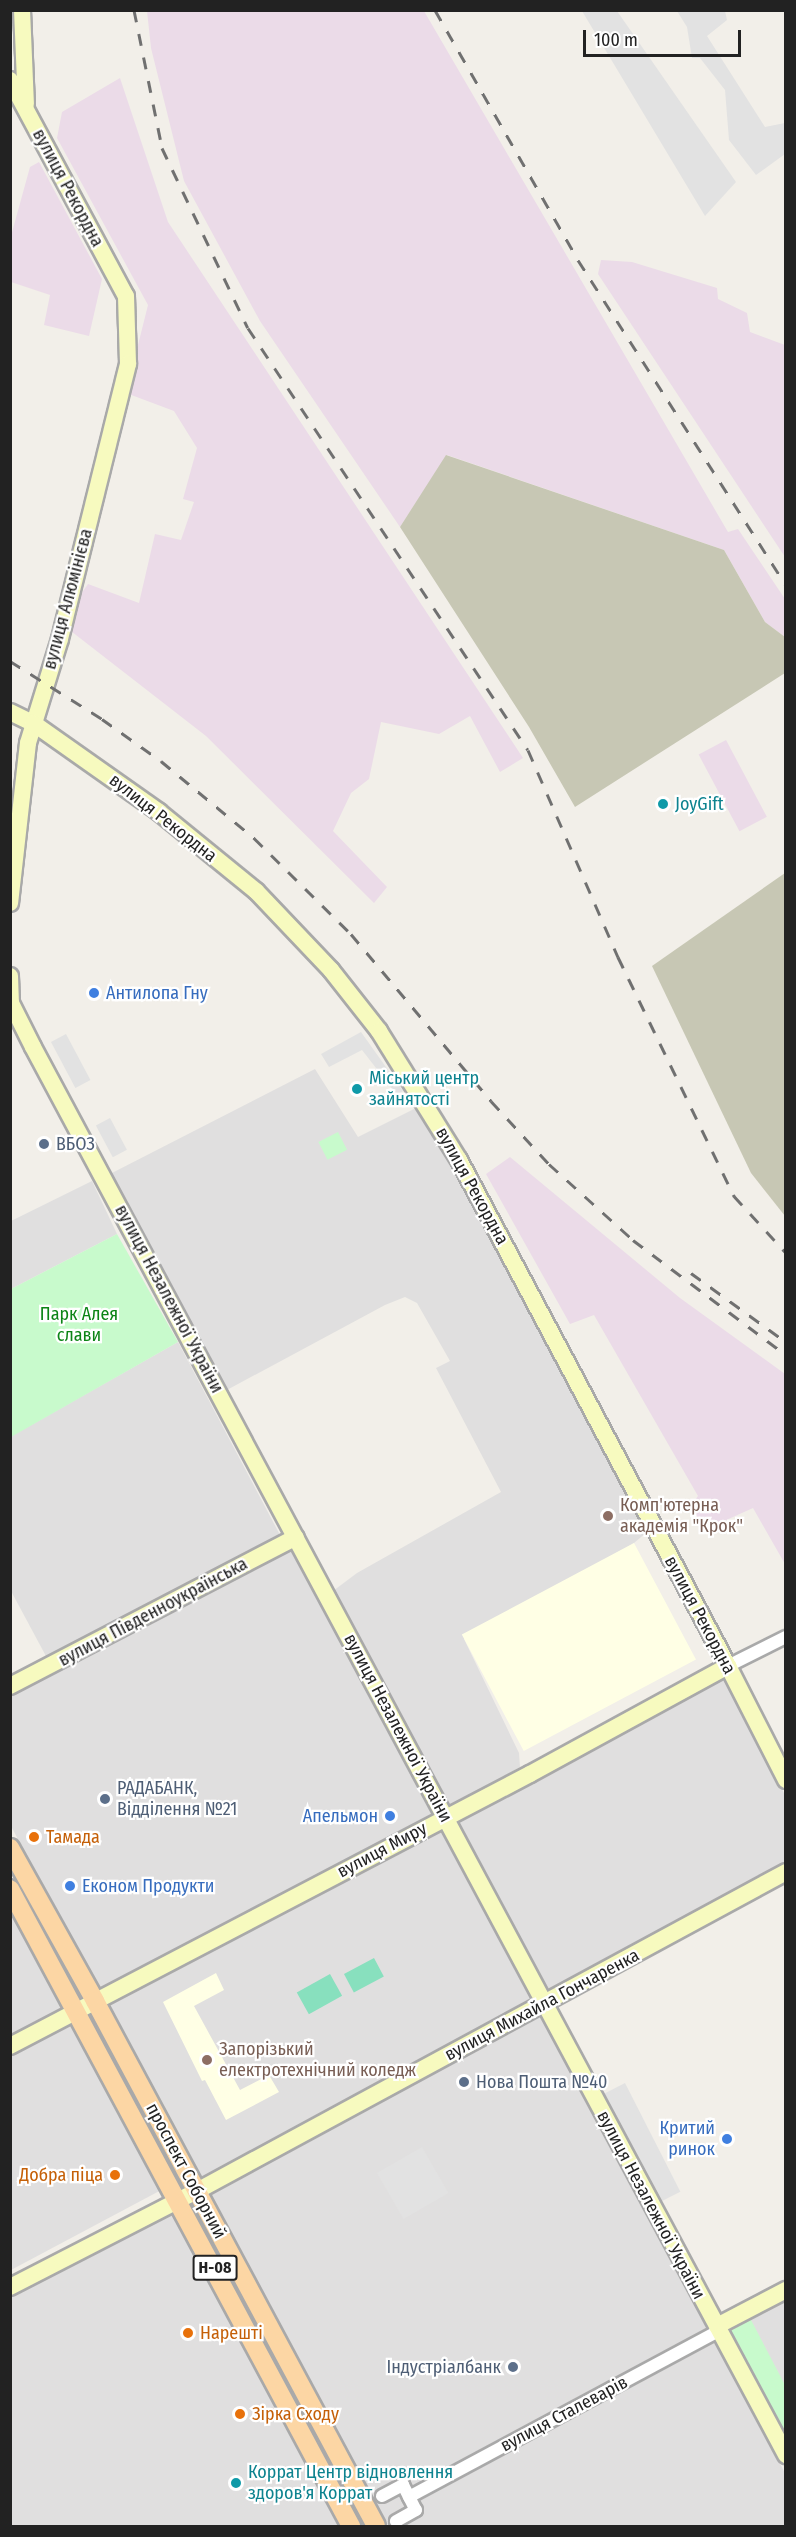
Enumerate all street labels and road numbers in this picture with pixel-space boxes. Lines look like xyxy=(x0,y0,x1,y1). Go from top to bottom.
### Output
street label: вулиця Рекордна xyxy=(28,125,108,251)
street label: вулиця Алюмінієва xyxy=(39,526,97,672)
street label: вулиця Рекордна xyxy=(105,769,221,867)
street label: вулиця Рекордна xyxy=(431,1124,513,1248)
street label: вулиця Незалежної України xyxy=(110,1201,228,1397)
street label: вулиця Рекордна xyxy=(660,1552,740,1678)
street label: вулиця Південноукраїнська xyxy=(55,1553,251,1671)
street label: вулиця Незалежної України xyxy=(339,1630,457,1826)
street label: вулиця Миру xyxy=(334,1817,430,1883)
street label: вулиця Михайла Гончаренка xyxy=(441,1944,643,2066)
street label: проспект Соборний xyxy=(141,2100,231,2242)
street label: вулиця Незалежної України xyxy=(592,2107,710,2303)
road number: Н-08 xyxy=(192,2255,238,2281)
street label: вулиця Сталеварів xyxy=(497,2371,631,2457)

